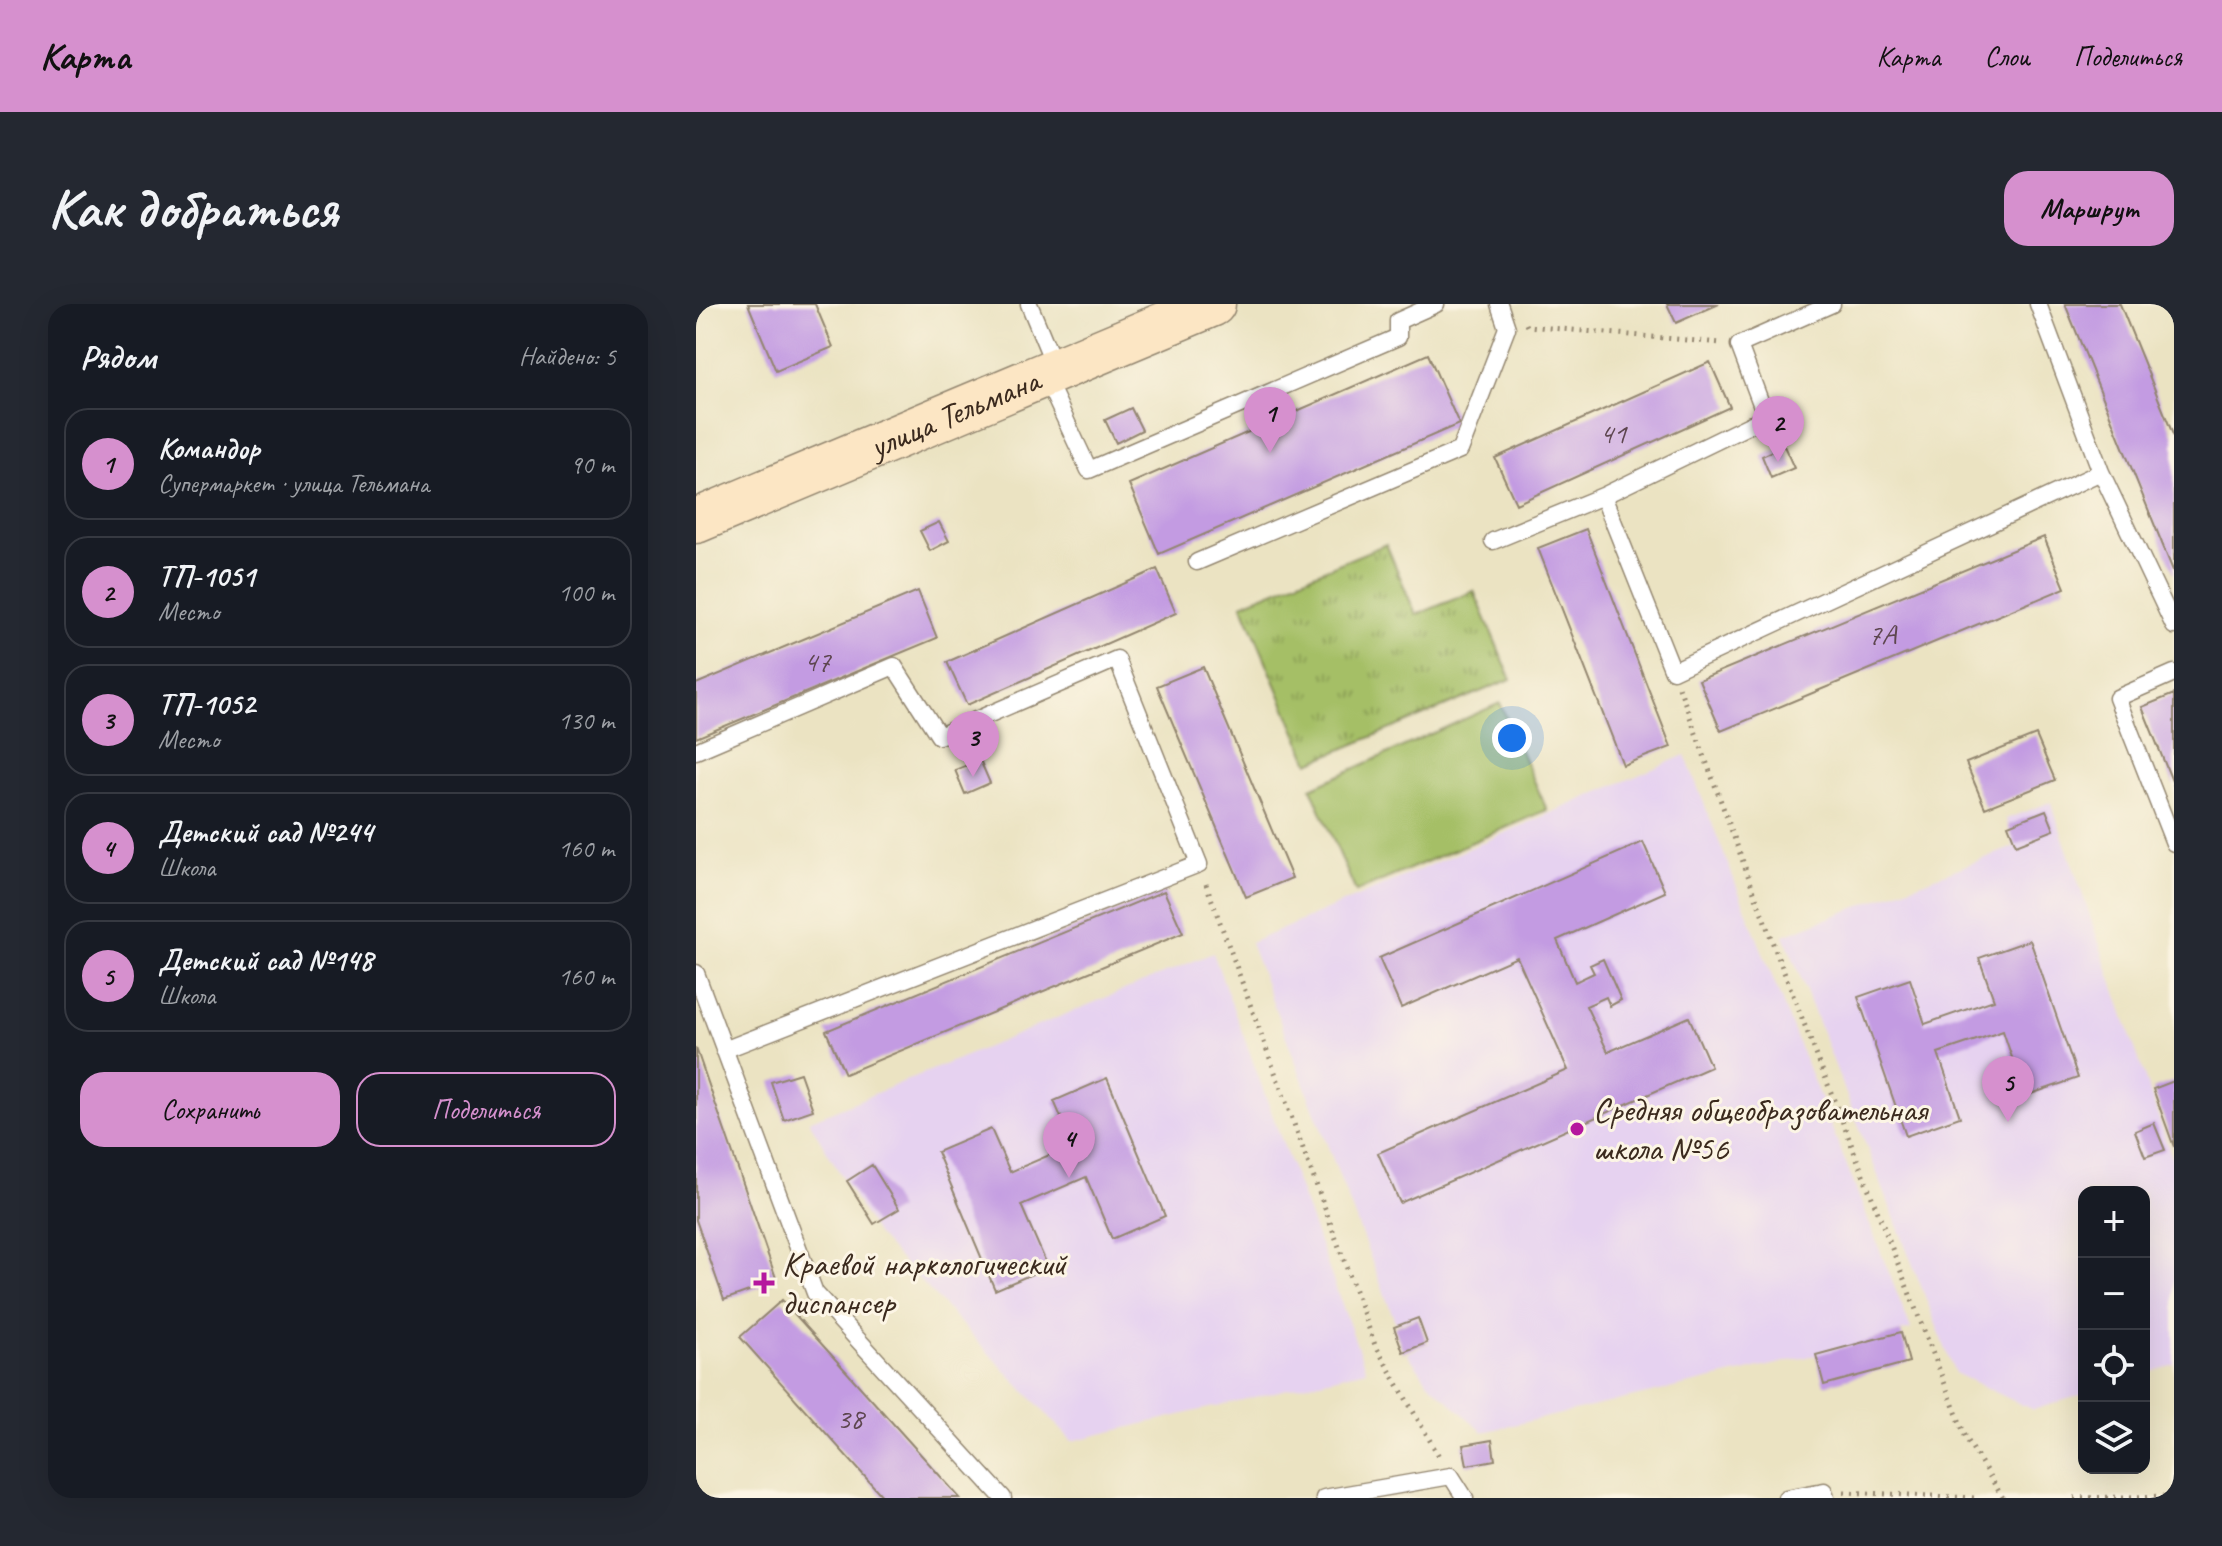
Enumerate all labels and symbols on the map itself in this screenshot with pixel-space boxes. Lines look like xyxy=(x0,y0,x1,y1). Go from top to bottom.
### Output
street label: улица Тельмана xyxy=(861,357,1048,468)
pin: 1 xyxy=(1244,387,1296,453)
pin: 2 xyxy=(1752,396,1804,462)
house number: 41 xyxy=(1600,414,1628,452)
house number: 7А xyxy=(1868,615,1898,653)
house number: 47 xyxy=(804,642,832,680)
pin: 3 xyxy=(947,711,999,777)
your location xyxy=(1492,718,1532,758)
pin: 5 xyxy=(1982,1056,2034,1122)
place label: Средняя общеобразовательная школа №56 xyxy=(1593,1088,1929,1170)
pin: 4 xyxy=(1043,1112,1095,1178)
marker: Средняя общеобразовательная школа №56 xyxy=(1568,1120,1586,1138)
place label: Краевой наркологический диспансер xyxy=(782,1242,1068,1324)
marker: Краевой наркологический диспансер xyxy=(753,1272,775,1294)
house number: 38 xyxy=(837,1399,866,1437)

